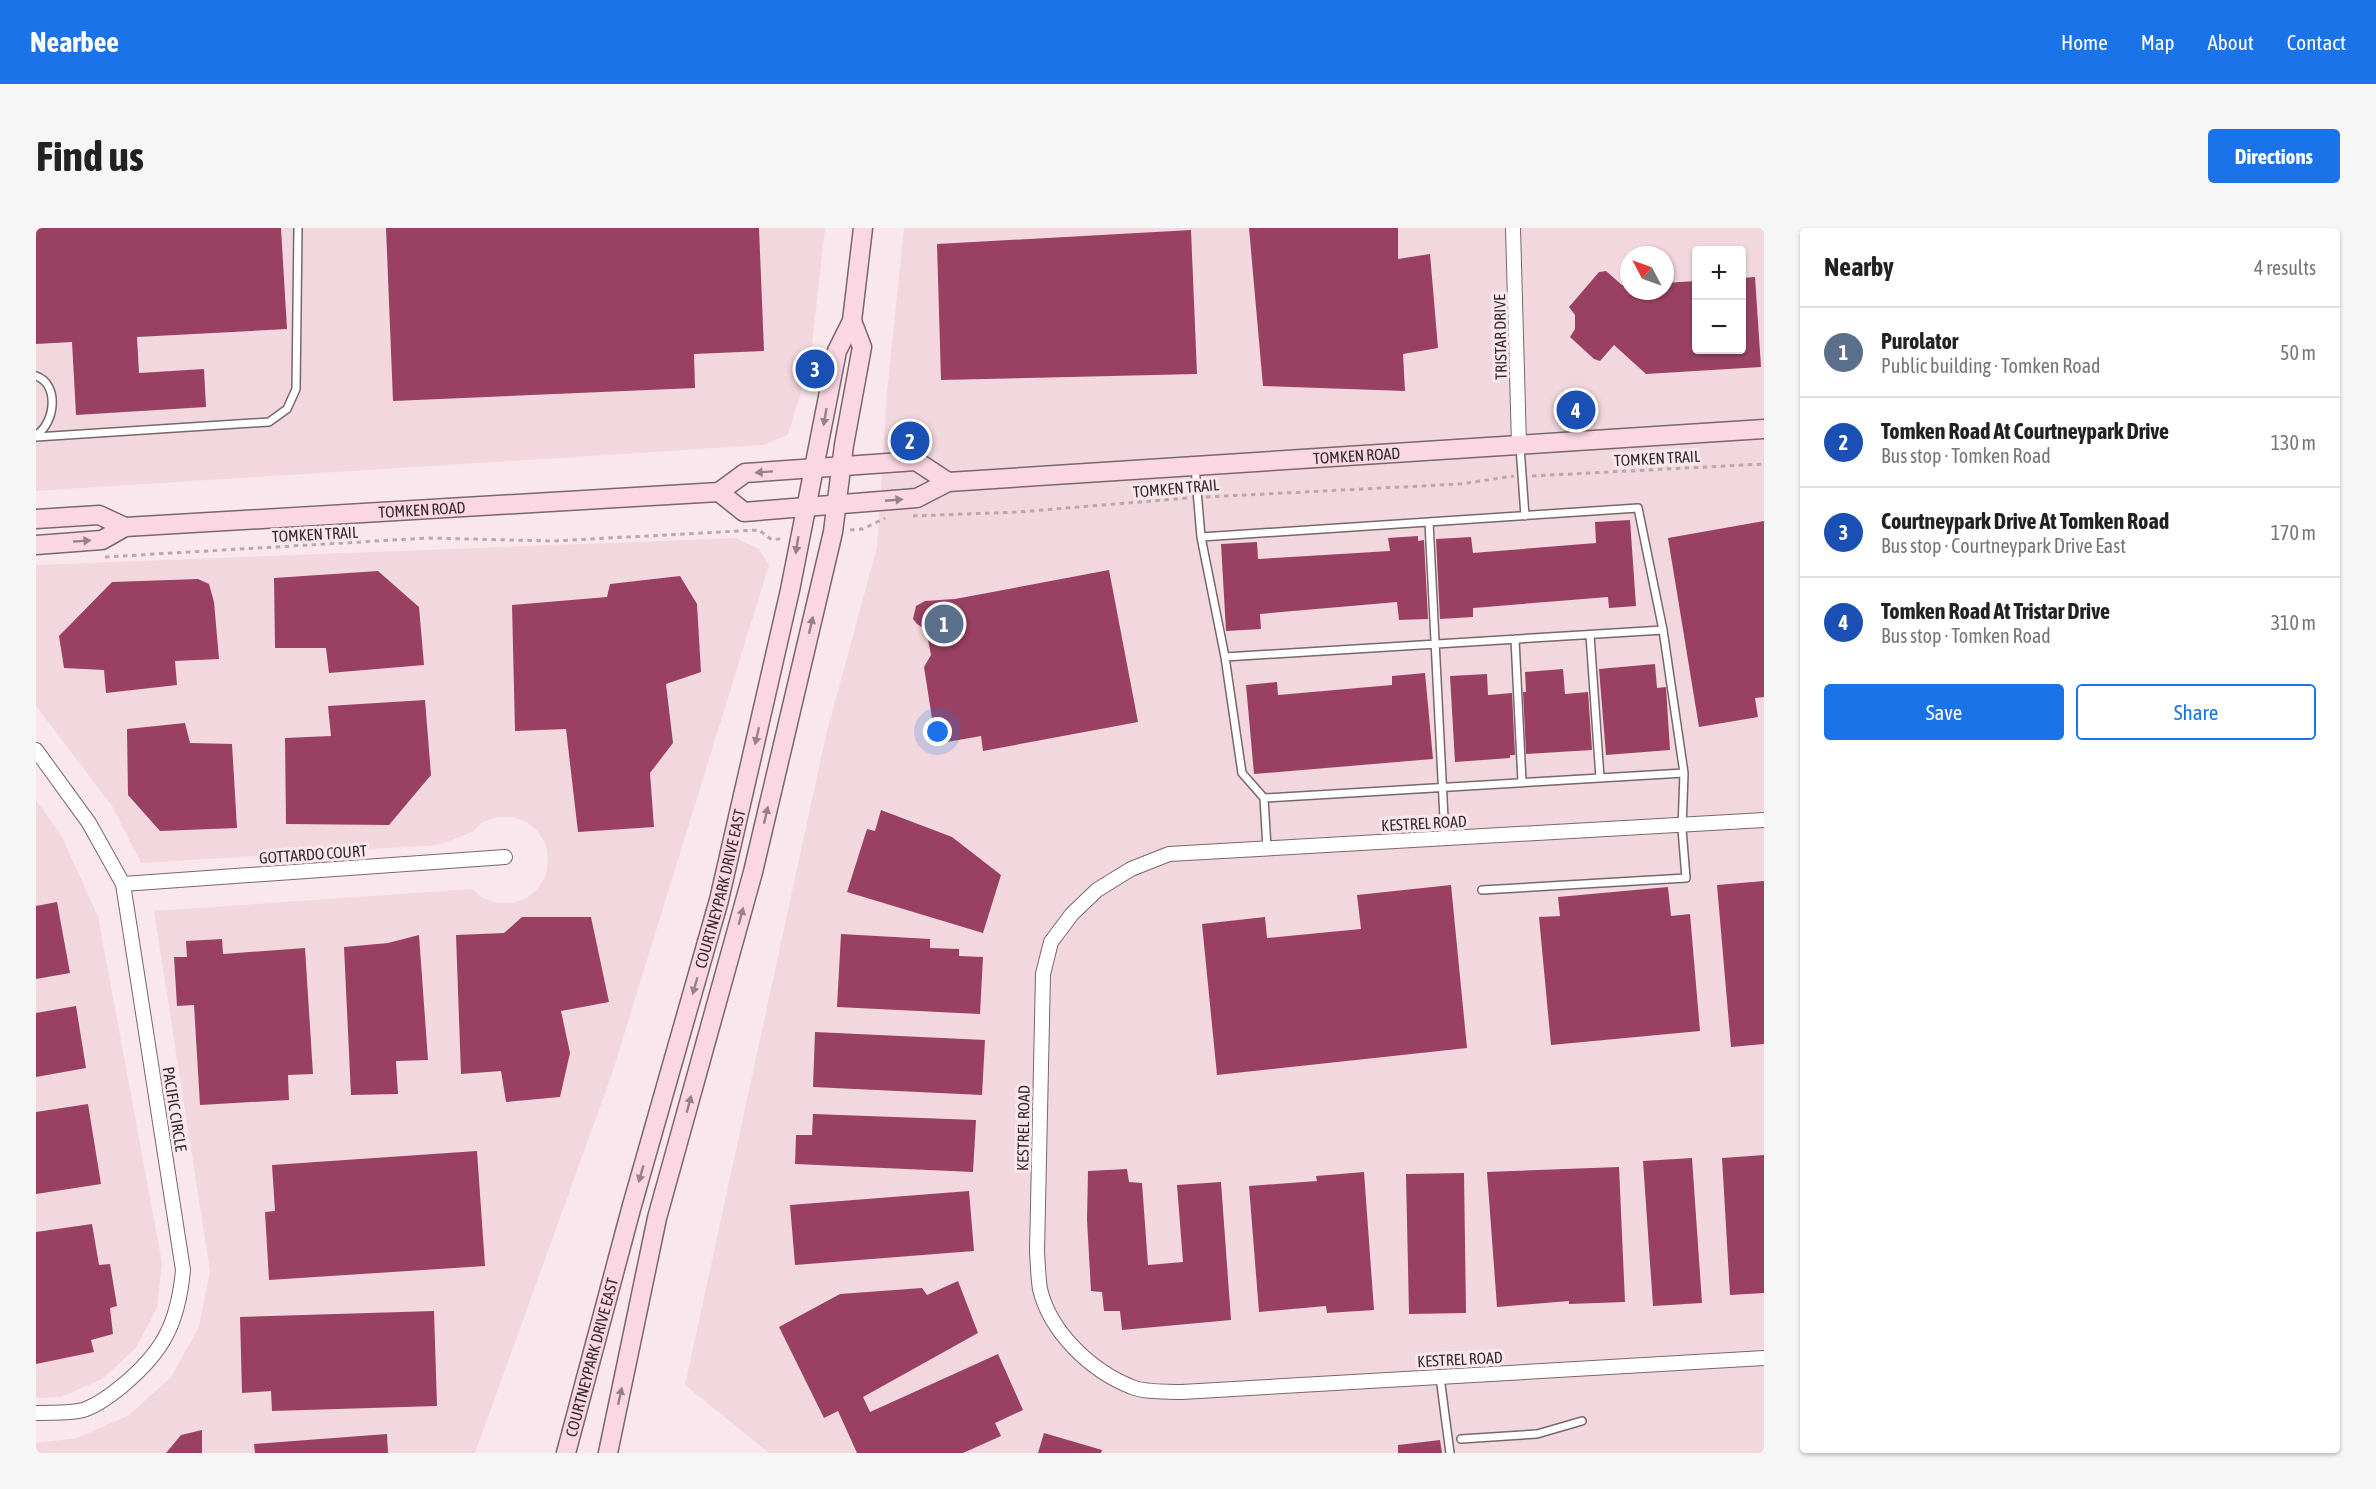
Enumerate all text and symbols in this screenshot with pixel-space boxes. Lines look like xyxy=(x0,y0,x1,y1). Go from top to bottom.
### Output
text: Nearbee xyxy=(30,26,119,58)
text: Home xyxy=(2061,30,2108,54)
text: Map xyxy=(2141,30,2175,54)
text: About xyxy=(2208,30,2254,54)
text: Contact xyxy=(2287,30,2346,54)
button: Directions xyxy=(2208,129,2340,183)
text: Find us xyxy=(36,132,144,180)
north arrow xyxy=(1620,246,1674,300)
map controls xyxy=(1692,246,1746,354)
button: + xyxy=(1692,246,1746,300)
text: Nearby xyxy=(1824,252,1894,282)
text: 4 results xyxy=(2254,256,2316,279)
street label: TRISTAR DRIVE xyxy=(1490,294,1510,380)
button: − xyxy=(1692,300,1746,354)
text: Purolator xyxy=(1881,328,1958,354)
text: 1 xyxy=(1839,341,1848,364)
text: 50 m xyxy=(2280,341,2316,364)
pin: 3 xyxy=(796,346,834,392)
text: Public building · Tomken Road xyxy=(1881,354,2100,377)
pin: 4 xyxy=(1556,388,1596,432)
one-way arrow xyxy=(821,408,830,427)
pin: 2 xyxy=(890,418,930,464)
text: Tomken Road At Courtneypark Drive xyxy=(1881,418,2169,444)
text: 2 xyxy=(1839,431,1848,454)
text: 130 m xyxy=(2271,431,2316,454)
street label: TOMKEN ROAD xyxy=(1313,444,1401,467)
text: Bus stop · Tomken Road xyxy=(1881,444,2051,467)
street label: TOMKEN TRAIL xyxy=(1613,447,1701,469)
one-way arrow xyxy=(754,467,773,476)
street label: TOMKEN TRAIL xyxy=(1132,475,1221,501)
one-way arrow xyxy=(885,495,904,505)
street label: TOMKEN ROAD xyxy=(378,498,466,521)
text: Courtneypark Drive At Tomken Road xyxy=(1881,508,2169,534)
text: 3 xyxy=(1839,521,1848,544)
text: 170 m xyxy=(2271,521,2316,544)
street label: TOMKEN TRAIL xyxy=(271,523,359,545)
text: Bus stop · Courtneypark Drive East xyxy=(1881,534,2126,557)
one-way arrow xyxy=(793,536,802,555)
one-way arrow xyxy=(73,537,92,546)
text: Tomken Road At Tristar Drive xyxy=(1881,598,2110,624)
pin: 1 xyxy=(924,602,964,646)
text: 4 xyxy=(1839,611,1848,634)
text: 310 m xyxy=(2271,611,2316,634)
one-way arrow xyxy=(807,616,817,634)
text: Bus stop · Tomken Road xyxy=(1881,624,2051,647)
button: Save xyxy=(1824,684,2064,740)
button: Share xyxy=(2076,684,2316,740)
your location xyxy=(923,717,952,746)
one-way arrow xyxy=(752,727,761,746)
one-way arrow xyxy=(762,806,772,824)
street label: COURTNEYPARK DRIVE EAST xyxy=(691,807,749,970)
street label: KESTREL ROAD xyxy=(1381,812,1467,834)
street label: GOTTARDO COURT xyxy=(259,841,367,867)
one-way arrow xyxy=(736,907,746,925)
one-way arrow xyxy=(690,978,699,996)
street label: PACIFIC CIRCLE xyxy=(159,1065,191,1153)
street label: KESTREL ROAD xyxy=(1013,1085,1033,1171)
one-way arrow xyxy=(685,1095,694,1113)
one-way arrow xyxy=(636,1165,645,1183)
street label: COURTNEYPARK DRIVE EAST xyxy=(562,1276,621,1439)
street label: KESTREL ROAD xyxy=(1417,1348,1503,1370)
one-way arrow xyxy=(616,1386,625,1405)

